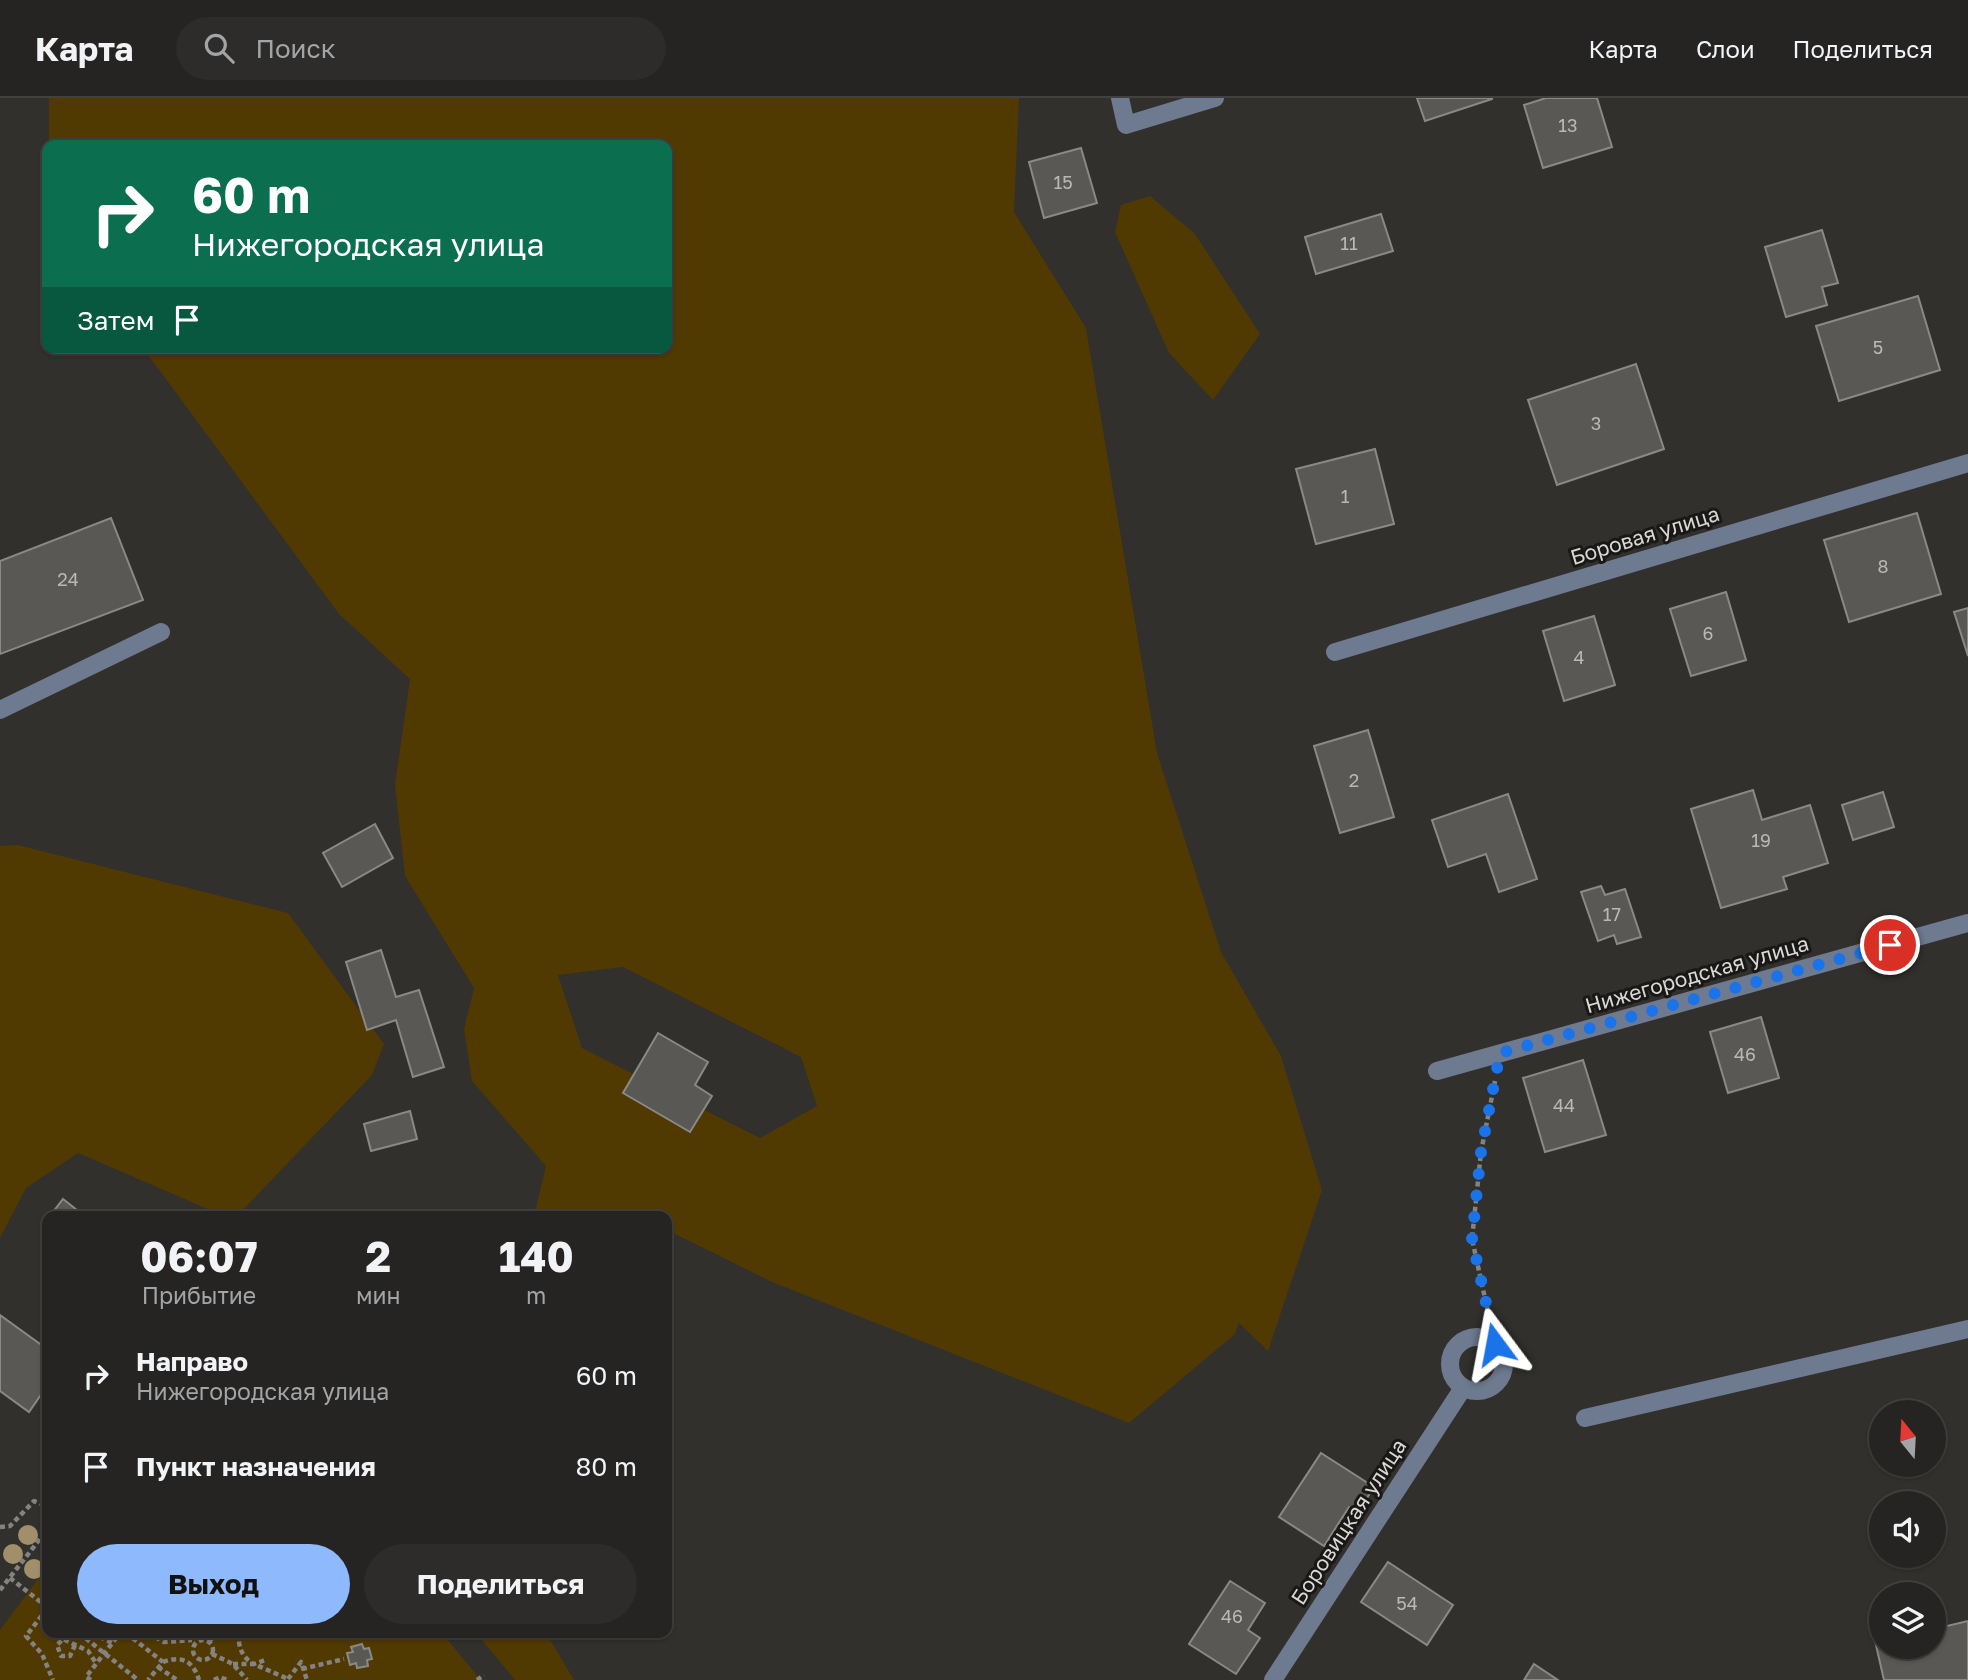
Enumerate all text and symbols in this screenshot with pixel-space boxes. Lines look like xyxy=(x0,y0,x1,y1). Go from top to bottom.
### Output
search box xyxy=(176,17,666,80)
text: Карта xyxy=(35,29,134,68)
icon: search xyxy=(200,29,238,67)
text: Поиск xyxy=(256,33,336,64)
text: Карта xyxy=(1588,34,1658,63)
text: Слои xyxy=(1696,34,1755,63)
text: Поделиться xyxy=(1793,34,1933,63)
house number: 13 xyxy=(1558,114,1578,136)
text: 60 m xyxy=(192,165,310,224)
icon: right xyxy=(77,168,168,259)
house number: 15 xyxy=(1053,171,1073,193)
text: Нижегородская улица xyxy=(192,225,544,263)
house number: 11 xyxy=(1340,232,1358,254)
icon: arrive xyxy=(168,301,206,339)
text: Затем xyxy=(77,305,154,336)
house number: 5 xyxy=(1873,336,1883,358)
house number: 3 xyxy=(1591,412,1601,434)
house number: 1 xyxy=(1341,485,1350,507)
street label: Боровая улица xyxy=(1567,500,1722,570)
house number: 8 xyxy=(1878,555,1888,577)
house number: 24 xyxy=(57,568,79,590)
house number: 6 xyxy=(1703,622,1713,644)
house number: 4 xyxy=(1574,646,1585,668)
house number: 2 xyxy=(1349,769,1359,791)
house number: 19 xyxy=(1751,829,1771,851)
house number: 17 xyxy=(1603,903,1621,925)
pin xyxy=(1860,915,1920,975)
icon: arrive xyxy=(1871,926,1909,964)
street label: Нижегородская улица xyxy=(1582,930,1811,1018)
house number: 46 xyxy=(1734,1043,1756,1065)
house number: 44 xyxy=(1553,1094,1575,1116)
text: 06:07 xyxy=(140,1231,258,1281)
text: 2 xyxy=(365,1231,391,1281)
text: 140 xyxy=(499,1231,574,1281)
text: Прибытие xyxy=(142,1281,256,1309)
text: мин xyxy=(356,1281,401,1309)
text: m xyxy=(526,1281,546,1309)
position arrow xyxy=(1458,1307,1532,1381)
text: Направо xyxy=(136,1346,248,1377)
icon: right xyxy=(77,1357,115,1395)
text: 60 m xyxy=(576,1360,637,1391)
text: Нижегородская улица xyxy=(136,1377,389,1405)
north arrow xyxy=(1869,1400,1946,1477)
map controls xyxy=(1869,1400,1946,1659)
street label: Боровицкая улица xyxy=(1285,1434,1411,1609)
icon: arrive xyxy=(77,1448,115,1486)
text: Пункт назначения xyxy=(136,1451,376,1482)
text: 80 m xyxy=(576,1451,637,1482)
button: sound xyxy=(1869,1491,1946,1568)
button: Выход xyxy=(77,1544,350,1624)
button: Поделиться xyxy=(364,1544,637,1624)
button: layers xyxy=(1869,1582,1946,1659)
house number: 54 xyxy=(1396,1592,1418,1614)
house number: 46 xyxy=(1221,1605,1243,1627)

